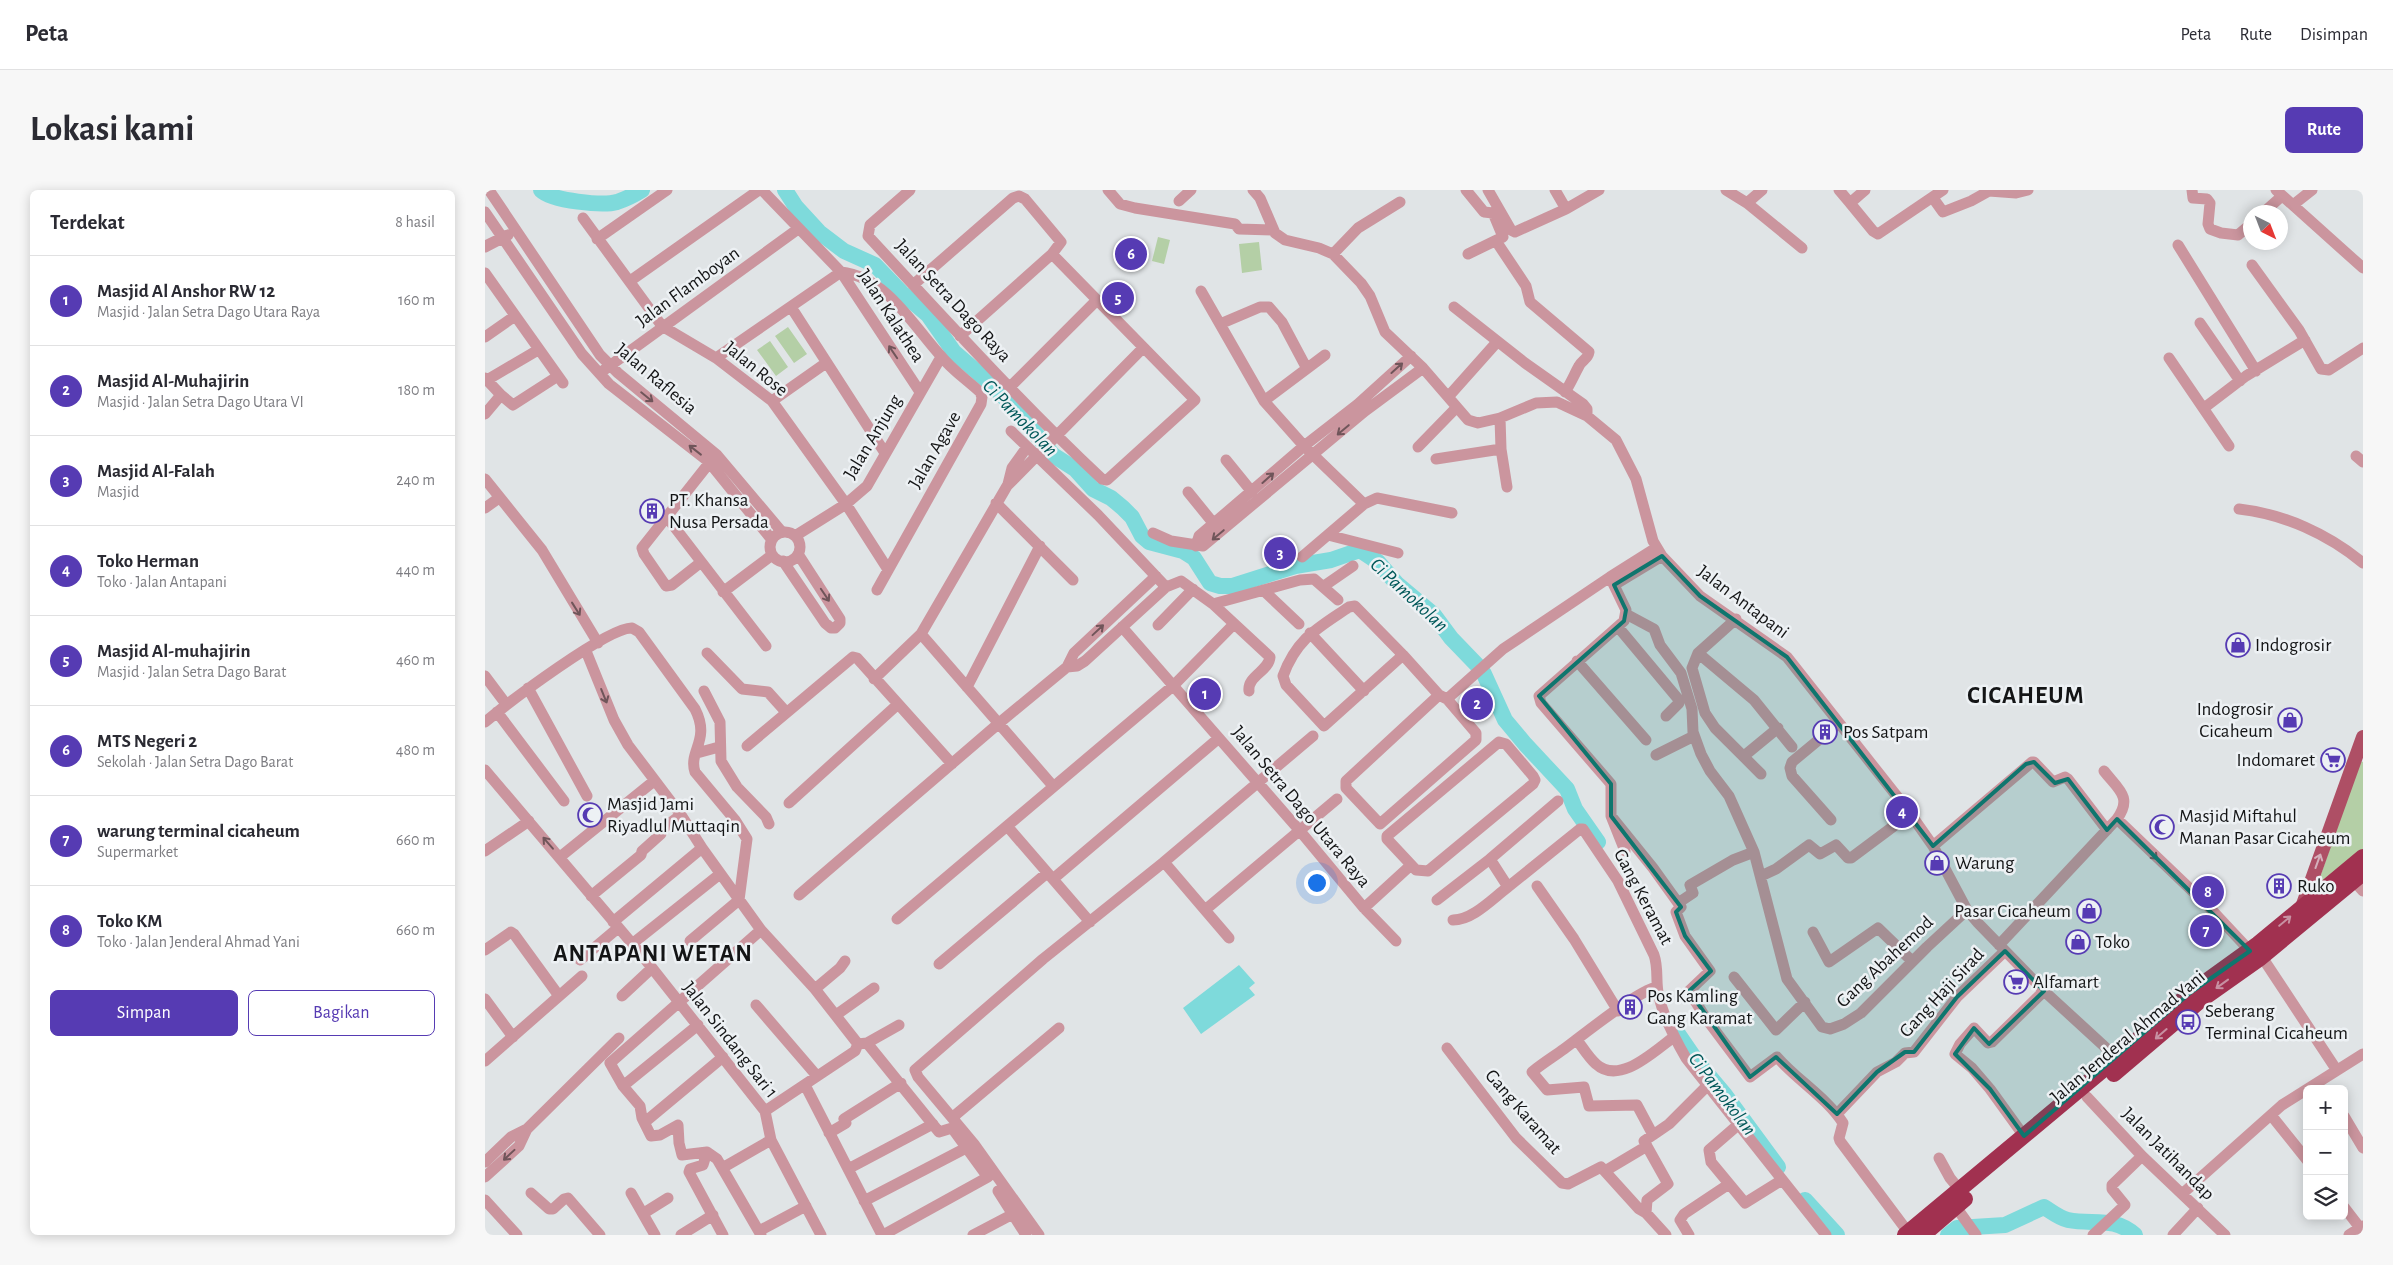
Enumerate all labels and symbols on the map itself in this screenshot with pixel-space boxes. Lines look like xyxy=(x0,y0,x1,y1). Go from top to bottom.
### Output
north arrow xyxy=(2243,205,2288,250)
pin: 6 xyxy=(1115,235,1147,273)
street label: Jalan Setra Dago Raya xyxy=(892,236,1015,366)
street label: Jalan Flamboyan xyxy=(633,243,743,331)
street label: Jalan Kalathea xyxy=(854,266,928,366)
pin: 5 xyxy=(1102,279,1134,317)
street label: Jalan Rose xyxy=(721,338,791,400)
street label: Jalan Raflesia xyxy=(612,340,700,418)
one-way arrow xyxy=(888,345,898,359)
one-way arrow xyxy=(1391,362,1404,374)
water label: Ci Pamokolan xyxy=(979,376,1061,460)
one-way arrow xyxy=(640,391,653,402)
street label: Jalan Anjung xyxy=(840,391,906,482)
street label: Jalan Agave xyxy=(905,408,965,492)
one-way arrow xyxy=(1337,425,1350,436)
one-way arrow xyxy=(689,444,702,455)
one-way arrow xyxy=(1261,473,1274,484)
place label: PT. Khansa Nusa Persada xyxy=(669,491,769,532)
building icon: PT. Khansa Nusa Persada xyxy=(639,498,665,524)
one-way arrow xyxy=(1212,529,1225,540)
pin: 3 xyxy=(1264,534,1296,572)
water label: Ci Pamokolan xyxy=(1366,554,1452,636)
street label: Jalan Antapani xyxy=(1694,562,1792,642)
one-way arrow xyxy=(820,587,830,601)
one-way arrow xyxy=(571,602,582,616)
one-way arrow xyxy=(1091,624,1104,636)
shop icon: Indogrosir xyxy=(2225,632,2251,658)
place label: Indogrosir xyxy=(2255,636,2331,655)
pin: 1 xyxy=(1189,675,1221,713)
district label: CICAHEUM xyxy=(1967,684,2085,708)
pin: 2 xyxy=(1461,685,1493,723)
one-way arrow xyxy=(600,688,609,703)
place label: Indogrosir Cicaheum xyxy=(2197,700,2273,741)
shop icon: Indogrosir Cicaheum xyxy=(2277,707,2303,733)
building icon: Pos Satpam xyxy=(1812,719,1838,745)
street label: Jalan Setra Dago Utara Raya xyxy=(1228,723,1374,892)
place label: Pos Satpam xyxy=(1843,723,1928,742)
supermarket icon: Indomaret xyxy=(2320,747,2346,773)
place label: Indomaret xyxy=(2237,751,2315,770)
pin: 4 xyxy=(1886,793,1918,831)
place label: Masjid Jami Riyadlul Muttaqin xyxy=(607,795,740,836)
mosque icon: Masjid Jami Riyadlul Muttaqin xyxy=(577,802,603,828)
place label: Masjid Miftahul Manan Pasar Cicaheum xyxy=(2179,807,2351,848)
mosque icon: Masjid Miftahul Manan Pasar Cicaheum xyxy=(2149,814,2175,840)
one-way arrow xyxy=(542,837,554,850)
street label: Gang Keramat xyxy=(1610,846,1676,948)
one-way arrow xyxy=(2146,847,2158,859)
shop icon: Warung xyxy=(1924,850,1950,876)
place label: Warung xyxy=(1955,854,2015,873)
one-way arrow xyxy=(2314,854,2323,870)
your location xyxy=(1304,870,1330,896)
pin: 8 xyxy=(2192,873,2224,911)
building icon: Ruko xyxy=(2266,873,2292,899)
place label: Ruko xyxy=(2297,877,2335,896)
shop icon: Pasar Cicaheum xyxy=(2076,898,2102,924)
place label: Pasar Cicaheum xyxy=(1954,902,2071,921)
street label: Gang Abahemod xyxy=(1833,912,1937,1011)
pin: 7 xyxy=(2190,912,2222,950)
one-way arrow xyxy=(2279,916,2292,927)
shop icon: Toko xyxy=(2065,929,2091,955)
place label: Toko xyxy=(2095,933,2130,952)
district label: ANTAPANI WETAN xyxy=(553,942,753,966)
street label: Gang Haji Sirad xyxy=(1896,945,1988,1041)
street label: Jalan Jenderal Ahmad Yani xyxy=(2047,967,2209,1107)
supermarket icon: Alfamart xyxy=(2003,969,2029,995)
place label: Alfamart xyxy=(2033,973,2099,992)
street label: Jalan Sindang Sari 1 xyxy=(679,978,781,1102)
one-way arrow xyxy=(2216,979,2229,990)
place label: Pos Kamling Gang Karamat xyxy=(1647,987,1752,1028)
building icon: Pos Kamling Gang Karamat xyxy=(1617,994,1643,1020)
place label: Seberang Terminal Cicaheum xyxy=(2205,1002,2348,1043)
bus stop icon: Seberang Terminal Cicaheum xyxy=(2175,1009,2201,1035)
one-way arrow xyxy=(2155,1028,2168,1040)
water label: Ci Pamokolan xyxy=(1684,1049,1760,1139)
street label: Gang Karamat xyxy=(1481,1066,1565,1158)
street label: Jalan Jatihandap xyxy=(2118,1104,2218,1204)
one-way arrow xyxy=(502,1149,515,1161)

